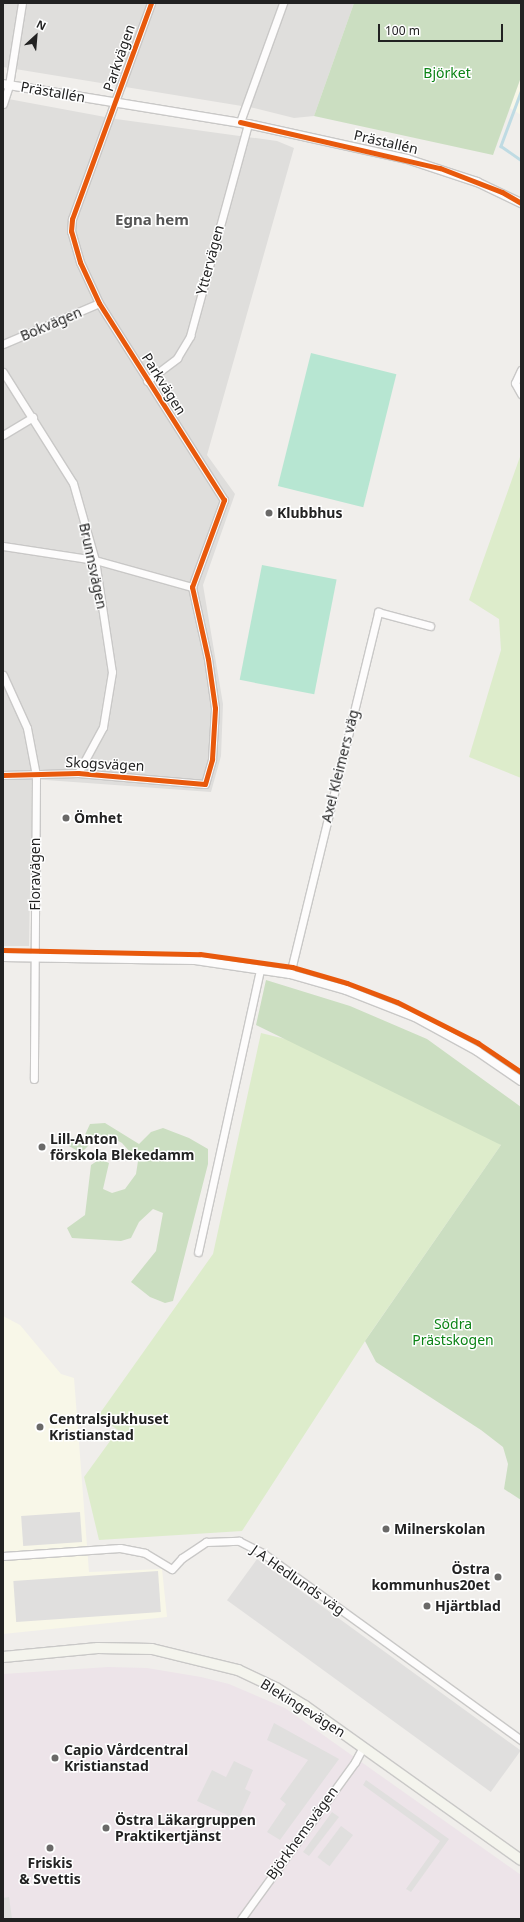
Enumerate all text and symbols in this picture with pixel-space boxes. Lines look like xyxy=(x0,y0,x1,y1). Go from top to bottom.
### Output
north arrow xyxy=(16,16,56,56)
text: N xyxy=(34,16,49,33)
scale bar xyxy=(380,16,505,42)
street label: Parkvägen xyxy=(100,22,138,94)
text: 100 m xyxy=(385,22,420,39)
park label: Björket xyxy=(423,65,471,81)
street label: Prästallén xyxy=(19,78,87,106)
street label: Prästallén xyxy=(352,126,420,158)
district label: Egna hem xyxy=(115,211,189,229)
street label: Yttervägen xyxy=(193,223,227,297)
street label: Bokvägen xyxy=(18,304,84,344)
street label: Parkvägen xyxy=(138,350,190,418)
place label: Klubbhus xyxy=(277,505,342,521)
marker: Klubbhus xyxy=(264,508,274,518)
street label: Brunnsvägen xyxy=(76,521,110,611)
street label: Axel Kleimers väg xyxy=(318,708,362,824)
street label: Skogsvägen xyxy=(65,754,145,774)
place label: Ömhet xyxy=(74,810,122,826)
marker: Ömhet xyxy=(61,813,71,823)
street label: Floravägen xyxy=(27,838,43,910)
place label: Lill-Anton förskola Blekedamm xyxy=(50,1131,194,1164)
marker: Lill-Anton förskola Blekedamm xyxy=(37,1142,47,1152)
park label: Södra Prästskogen xyxy=(412,1316,494,1348)
place label: Centralsjukhuset Kristianstad xyxy=(49,1411,169,1444)
marker: Centralsjukhuset Kristianstad xyxy=(34,1421,46,1433)
place label: Milnerskolan xyxy=(394,1521,485,1537)
marker: Milnerskolan xyxy=(381,1524,391,1534)
street label: J A Hedlunds väg xyxy=(248,1541,348,1619)
place label: Östra kommunhus20et xyxy=(371,1561,490,1594)
marker: Östra kommunhus20et xyxy=(493,1572,503,1582)
place label: Hjärtblad xyxy=(435,1598,501,1614)
marker: Hjärtblad xyxy=(422,1601,432,1611)
street label: Blekingevägen xyxy=(258,1675,348,1741)
place label: Capio Vårdcentral Kristianstad xyxy=(64,1742,188,1774)
marker: Capio Vårdcentral Kristianstad xyxy=(49,1752,61,1764)
street label: Björkhemsvägen xyxy=(263,1783,341,1883)
place label: Östra Läkargruppen Praktikertjänst xyxy=(115,1812,256,1844)
marker: Östra Läkargruppen Praktikertjänst xyxy=(100,1822,112,1834)
marker: Friskis & Svettis xyxy=(45,1843,55,1853)
place label: Friskis & Svettis xyxy=(19,1855,81,1888)

